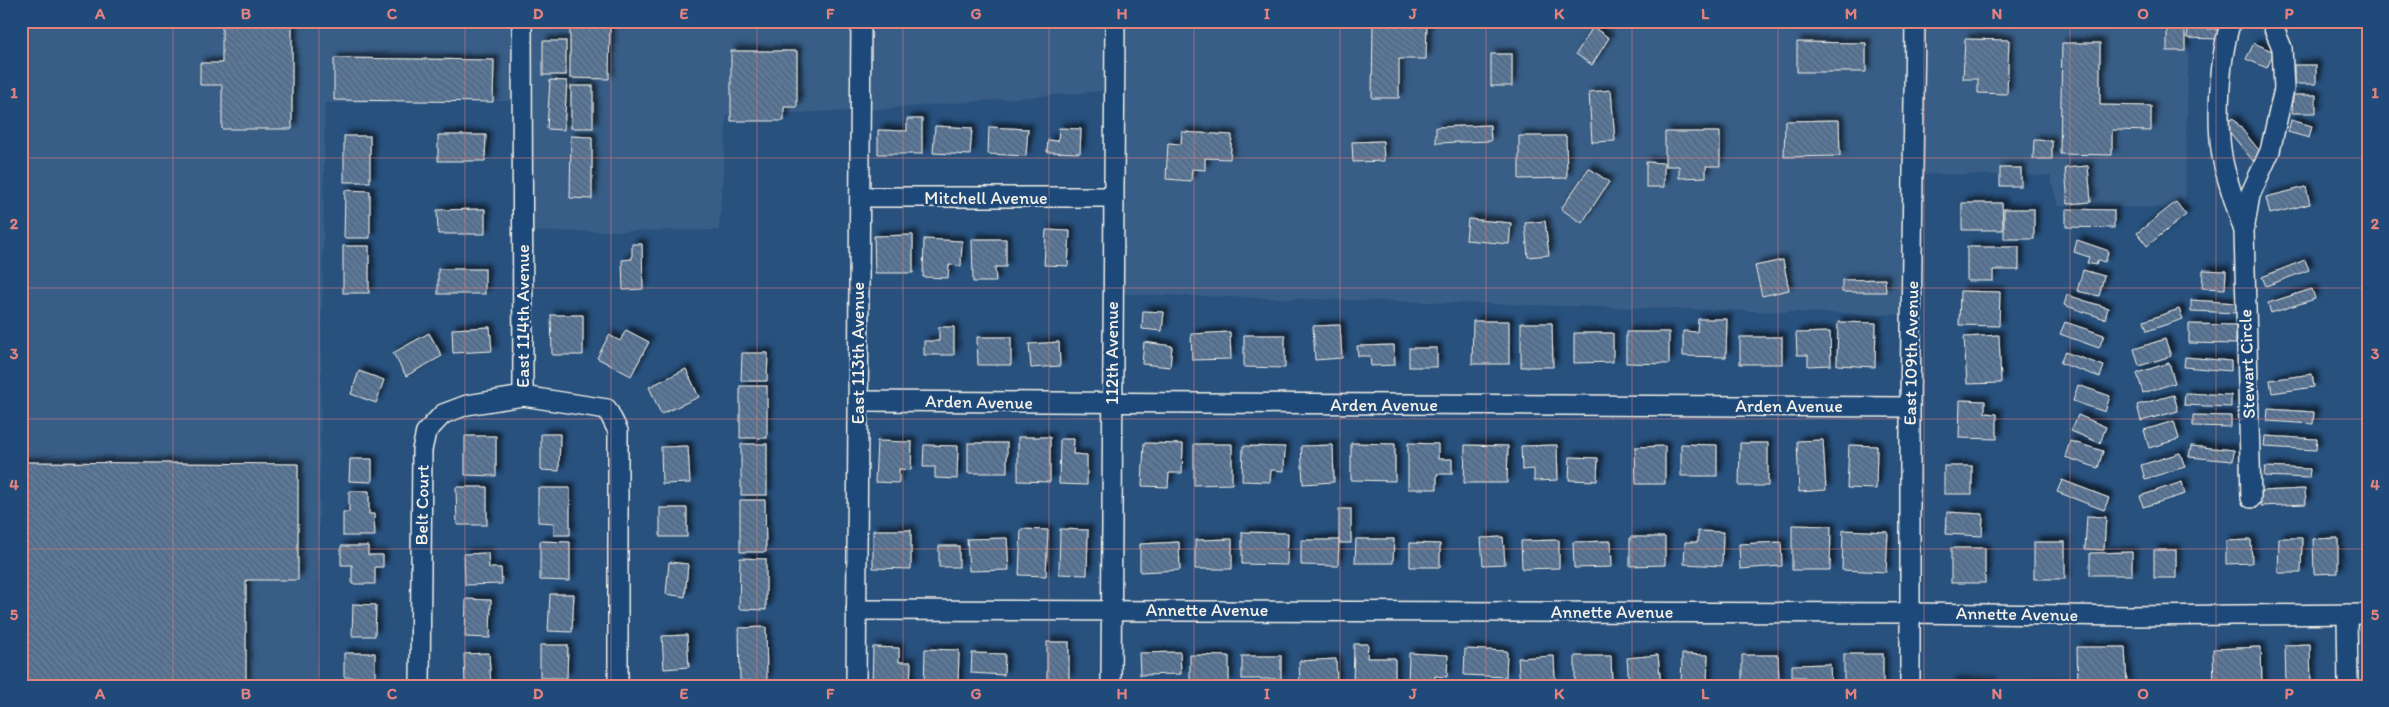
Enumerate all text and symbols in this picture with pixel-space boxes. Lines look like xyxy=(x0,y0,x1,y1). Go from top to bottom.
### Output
text: A xyxy=(94,4,106,23)
text: B xyxy=(241,4,252,23)
text: C xyxy=(387,4,398,23)
text: D xyxy=(533,4,544,23)
text: E xyxy=(680,4,689,23)
text: F xyxy=(826,4,835,23)
text: G xyxy=(970,4,982,23)
text: H xyxy=(1116,4,1128,23)
text: I xyxy=(1264,4,1270,23)
text: J xyxy=(1408,4,1417,23)
text: K xyxy=(1554,4,1565,23)
text: L xyxy=(1701,4,1710,23)
text: M xyxy=(1845,4,1857,23)
text: N xyxy=(1992,4,2002,23)
text: O xyxy=(2137,4,2149,23)
text: P xyxy=(2284,4,2294,23)
text: 1 xyxy=(10,83,18,102)
text: 1 xyxy=(2371,83,2379,102)
street label: Mitchell Avenue xyxy=(924,187,1048,209)
text: 2 xyxy=(10,214,19,233)
text: 2 xyxy=(2371,214,2380,233)
street label: East 114th Avenue xyxy=(512,244,534,388)
street label: East 109th Avenue xyxy=(1899,281,1923,425)
street label: East 113th Avenue xyxy=(847,282,869,424)
street label: 112th Avenue xyxy=(1101,301,1123,405)
street label: Stewart Circle xyxy=(2234,309,2260,419)
text: 3 xyxy=(10,344,19,363)
text: 3 xyxy=(2371,344,2380,363)
street label: Arden Avenue xyxy=(925,390,1033,414)
street label: Arden Avenue xyxy=(1330,394,1438,416)
street label: Arden Avenue xyxy=(1735,395,1843,417)
street label: Belt Court xyxy=(410,464,434,546)
text: 4 xyxy=(9,475,19,494)
text: 4 xyxy=(2370,475,2380,494)
street label: Annette Avenue xyxy=(1146,599,1268,621)
street label: Annette Avenue xyxy=(1551,601,1673,623)
street label: Annette Avenue xyxy=(1956,602,2078,626)
text: 5 xyxy=(10,605,19,624)
text: 5 xyxy=(2371,605,2380,624)
text: A xyxy=(94,684,106,703)
text: B xyxy=(241,684,252,703)
text: C xyxy=(387,684,398,703)
text: D xyxy=(533,684,544,703)
text: E xyxy=(680,684,689,703)
text: F xyxy=(826,684,835,703)
text: G xyxy=(970,684,982,703)
text: H xyxy=(1116,684,1128,703)
text: I xyxy=(1264,684,1270,703)
text: J xyxy=(1408,684,1417,703)
text: K xyxy=(1554,684,1565,703)
text: L xyxy=(1701,684,1710,703)
text: M xyxy=(1845,684,1857,703)
text: N xyxy=(1992,684,2002,703)
text: O xyxy=(2137,684,2149,703)
text: P xyxy=(2284,684,2294,703)

